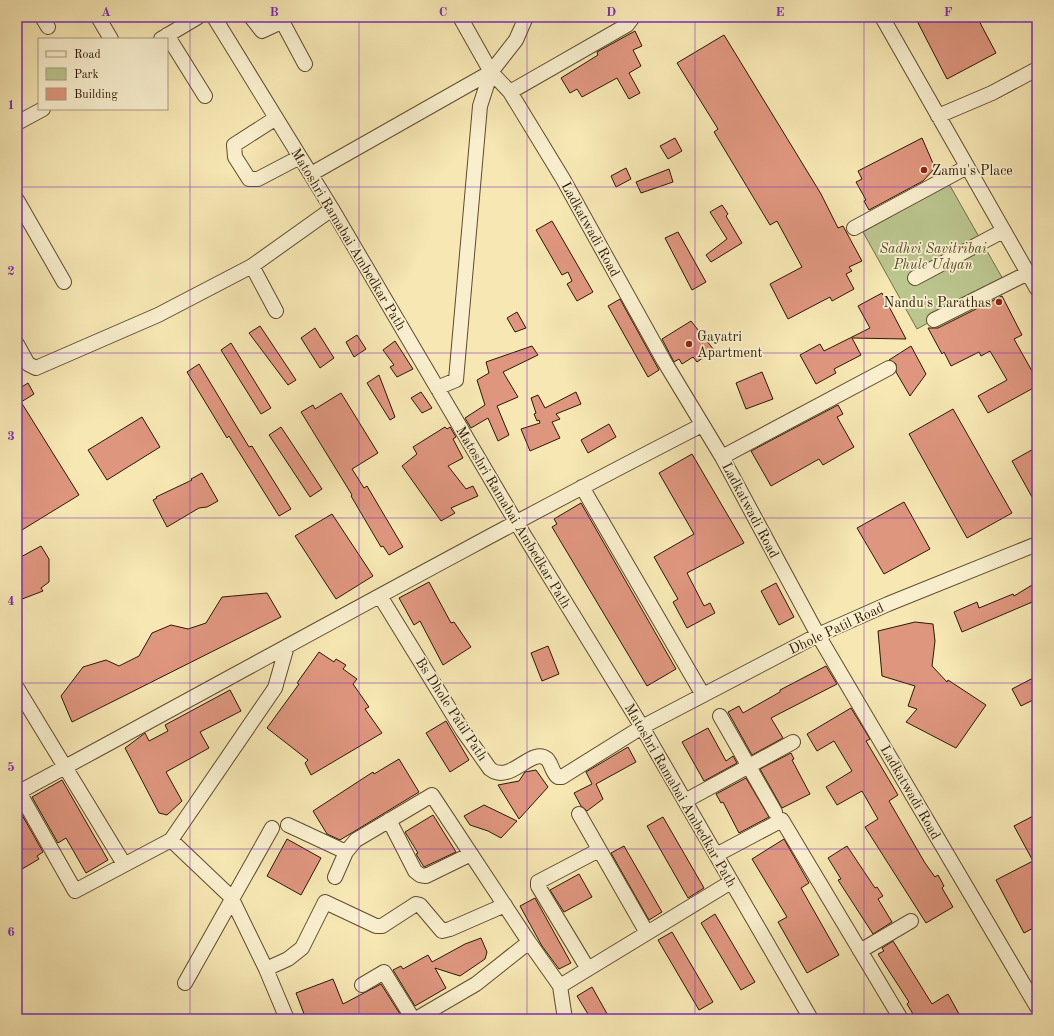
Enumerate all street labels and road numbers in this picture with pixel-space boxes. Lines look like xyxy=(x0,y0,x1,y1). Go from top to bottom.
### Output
street label: Matoshri Ramabai Ambedkar Path xyxy=(288,146,408,333)
street label: Ladkatwadi Road xyxy=(558,180,622,279)
street label: Matoshri Ramabai Ambedkar Path xyxy=(453,424,573,611)
street label: Ladkatwadi Road xyxy=(719,460,781,561)
street label: Dhole Patil Road xyxy=(787,601,886,657)
street label: Bs Dhole Patil Path xyxy=(413,655,490,764)
street label: Matoshri Ramabai Ambedkar Path xyxy=(622,701,739,890)
street label: Ladkatwadi Road xyxy=(878,743,943,842)

